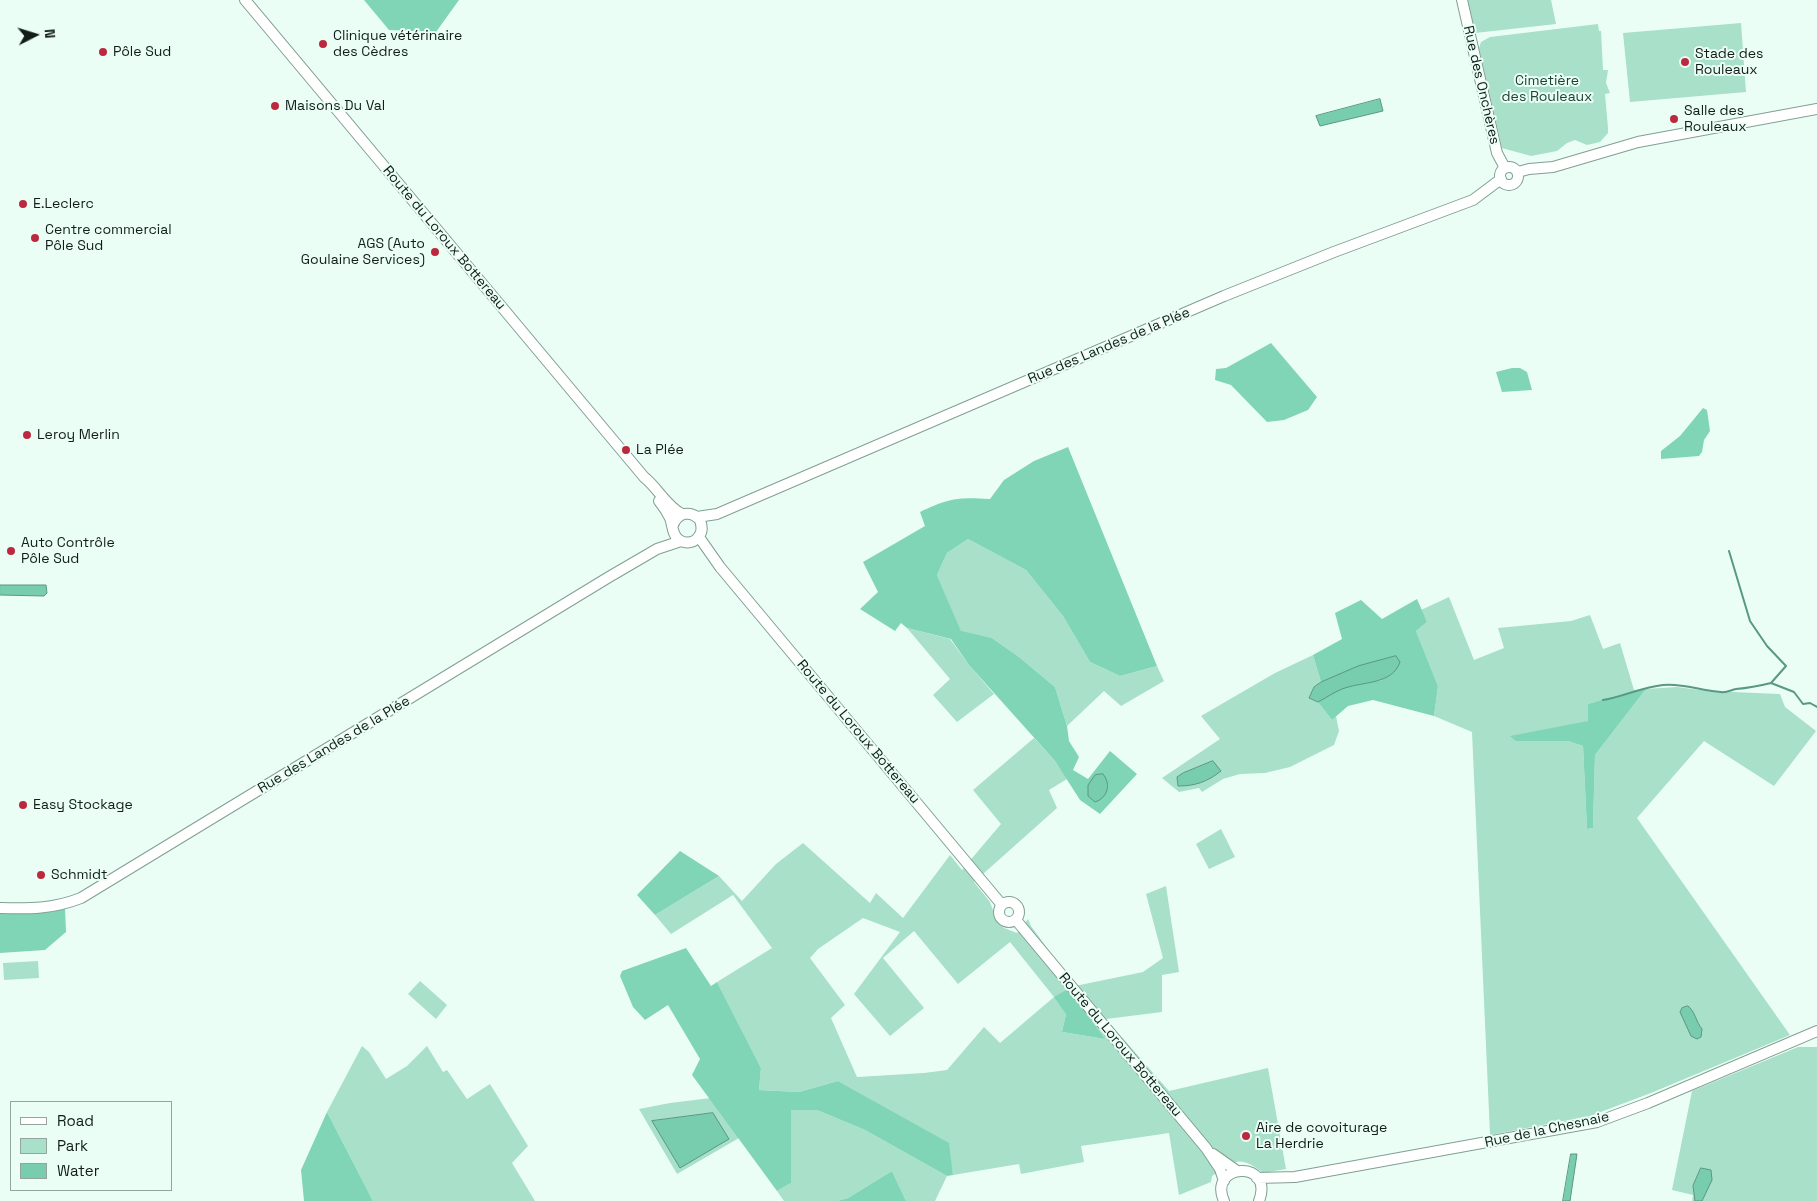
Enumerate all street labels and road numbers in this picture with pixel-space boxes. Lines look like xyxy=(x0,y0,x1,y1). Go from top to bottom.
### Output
street label: Rue des Onchères xyxy=(1459,24,1503,146)
street label: Route du Loroux Bottereau xyxy=(379,163,509,313)
street label: Rue des Landes de la Plée xyxy=(1025,304,1193,388)
street label: Route du Loroux Bottereau xyxy=(793,657,923,807)
street label: Rue des Landes de la Plée xyxy=(255,693,413,797)
street label: Route du Loroux Bottereau xyxy=(1055,970,1185,1120)
street label: Rue de la Chesnaie xyxy=(1483,1109,1611,1151)

